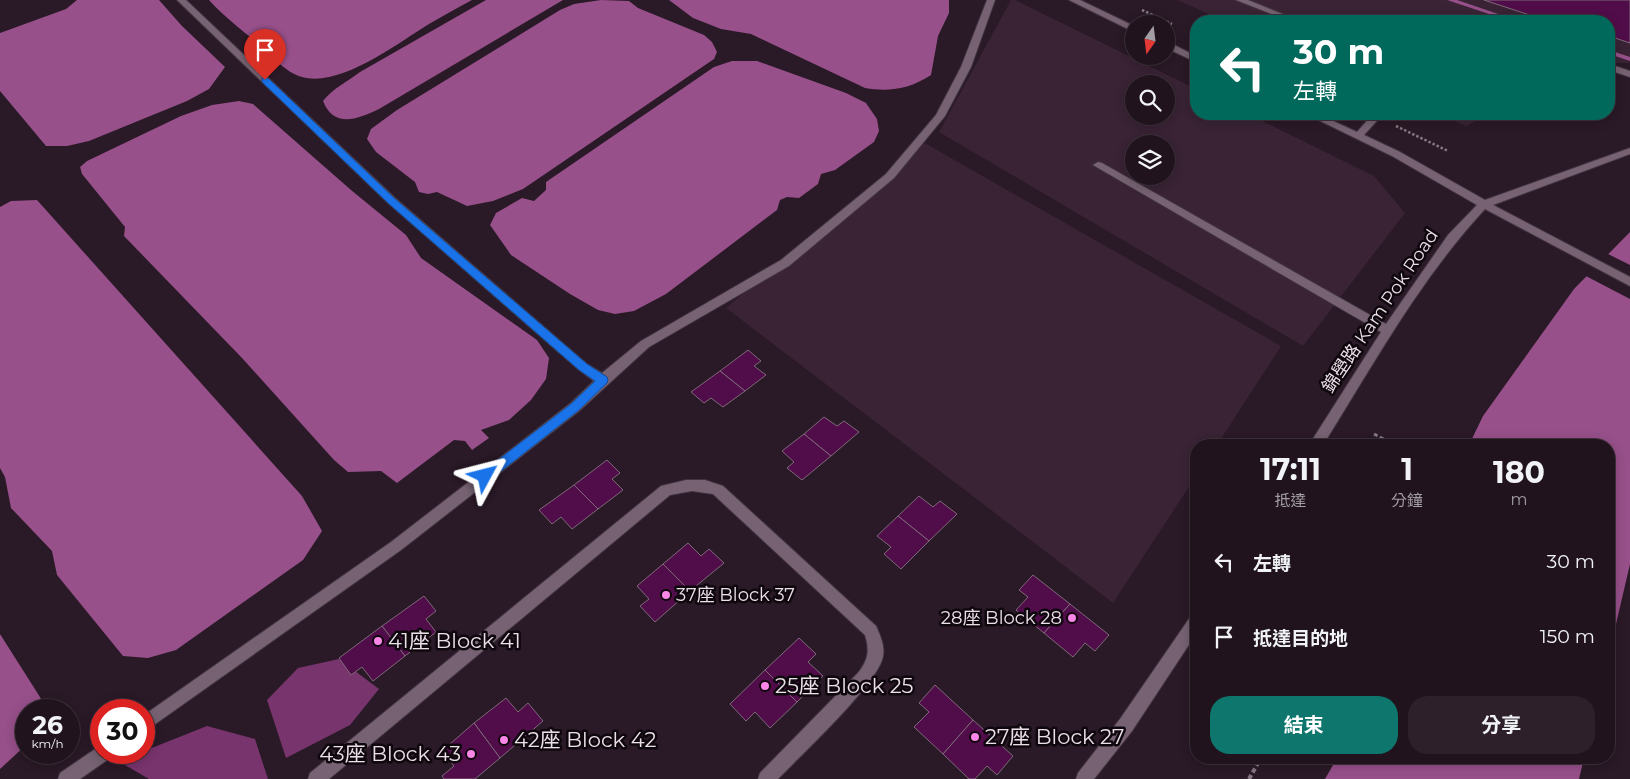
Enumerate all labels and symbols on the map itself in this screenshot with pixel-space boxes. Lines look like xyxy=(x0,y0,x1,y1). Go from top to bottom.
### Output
north arrow xyxy=(1125,15,1175,65)
pin xyxy=(244,29,286,80)
street label: 錦壆路 Kam Pok Road xyxy=(1317,225,1443,397)
position arrow xyxy=(458,449,510,501)
place label: 37座 Block 37 xyxy=(676,584,795,606)
marker: 37座 Block 37 xyxy=(660,589,672,601)
place label: 28座 Block 28 xyxy=(941,607,1062,629)
marker: 28座 Block 28 xyxy=(1066,612,1078,624)
place label: 41座 Block 41 xyxy=(388,628,521,653)
marker: 41座 Block 41 xyxy=(372,635,384,647)
place label: 25座 Block 25 xyxy=(775,673,914,698)
marker: 25座 Block 25 xyxy=(759,680,771,692)
speed limit sign: 30 xyxy=(90,699,155,764)
place label: 27座 Block 27 xyxy=(985,724,1124,749)
place label: 42座 Block 42 xyxy=(514,727,656,752)
marker: 27座 Block 27 xyxy=(969,731,981,743)
marker: 42座 Block 42 xyxy=(498,734,510,746)
place label: 43座 Block 43 xyxy=(319,741,461,766)
marker: 43座 Block 43 xyxy=(465,748,477,760)

